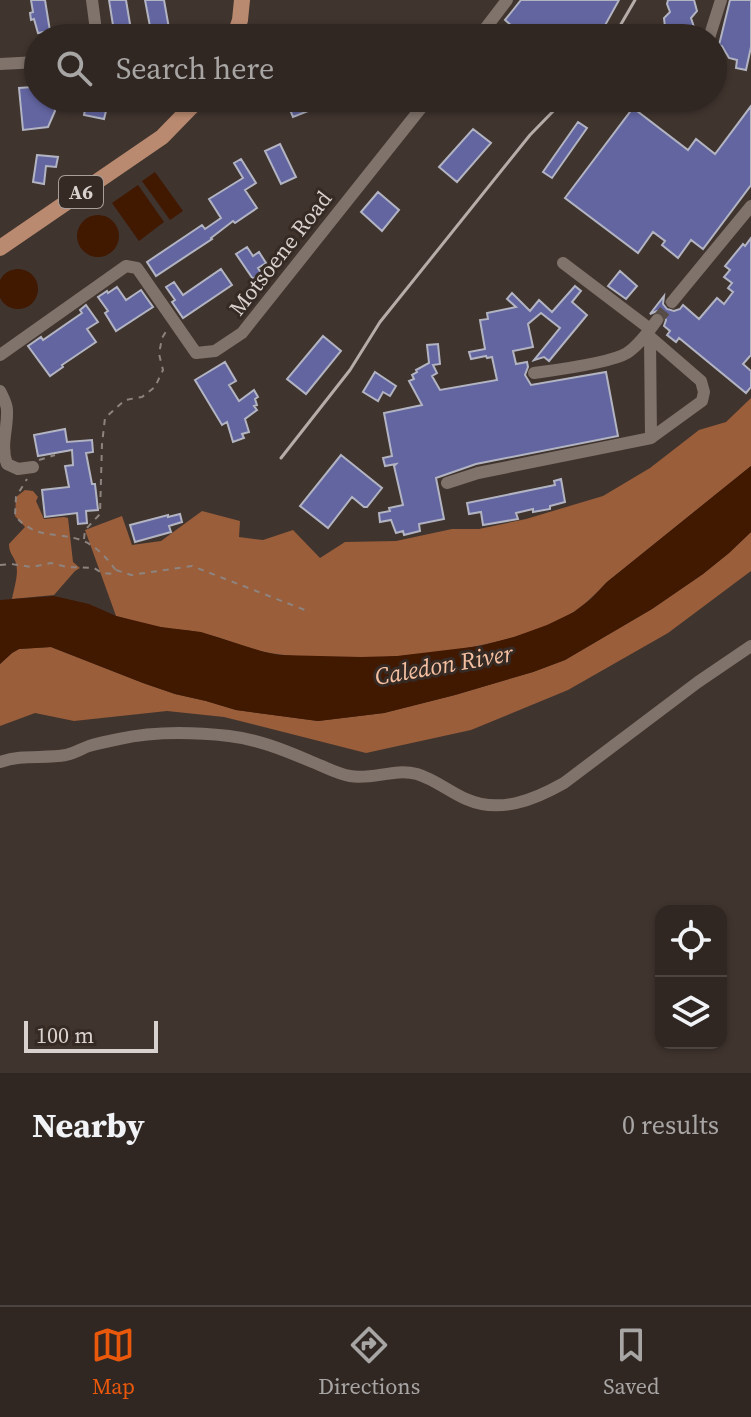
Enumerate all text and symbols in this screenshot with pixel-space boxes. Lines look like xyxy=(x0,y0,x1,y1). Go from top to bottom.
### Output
search box xyxy=(24,24,727,112)
icon: search xyxy=(52,46,96,90)
text: Search here xyxy=(116,48,274,89)
road number: A6 xyxy=(59,176,103,208)
street label: Motsoene Road xyxy=(222,184,339,322)
water label: Caledon River xyxy=(372,636,517,693)
map controls xyxy=(655,905,727,1049)
button: locate xyxy=(655,905,727,977)
button: layers xyxy=(655,977,727,1049)
scale bar xyxy=(24,1017,158,1053)
text: 100 m xyxy=(36,1020,94,1050)
text: Nearby xyxy=(32,1102,145,1148)
text: 0 results xyxy=(622,1107,719,1143)
tab: Map xyxy=(91,1323,135,1401)
tab: Directions xyxy=(318,1323,420,1401)
tab: Saved xyxy=(603,1323,660,1401)

